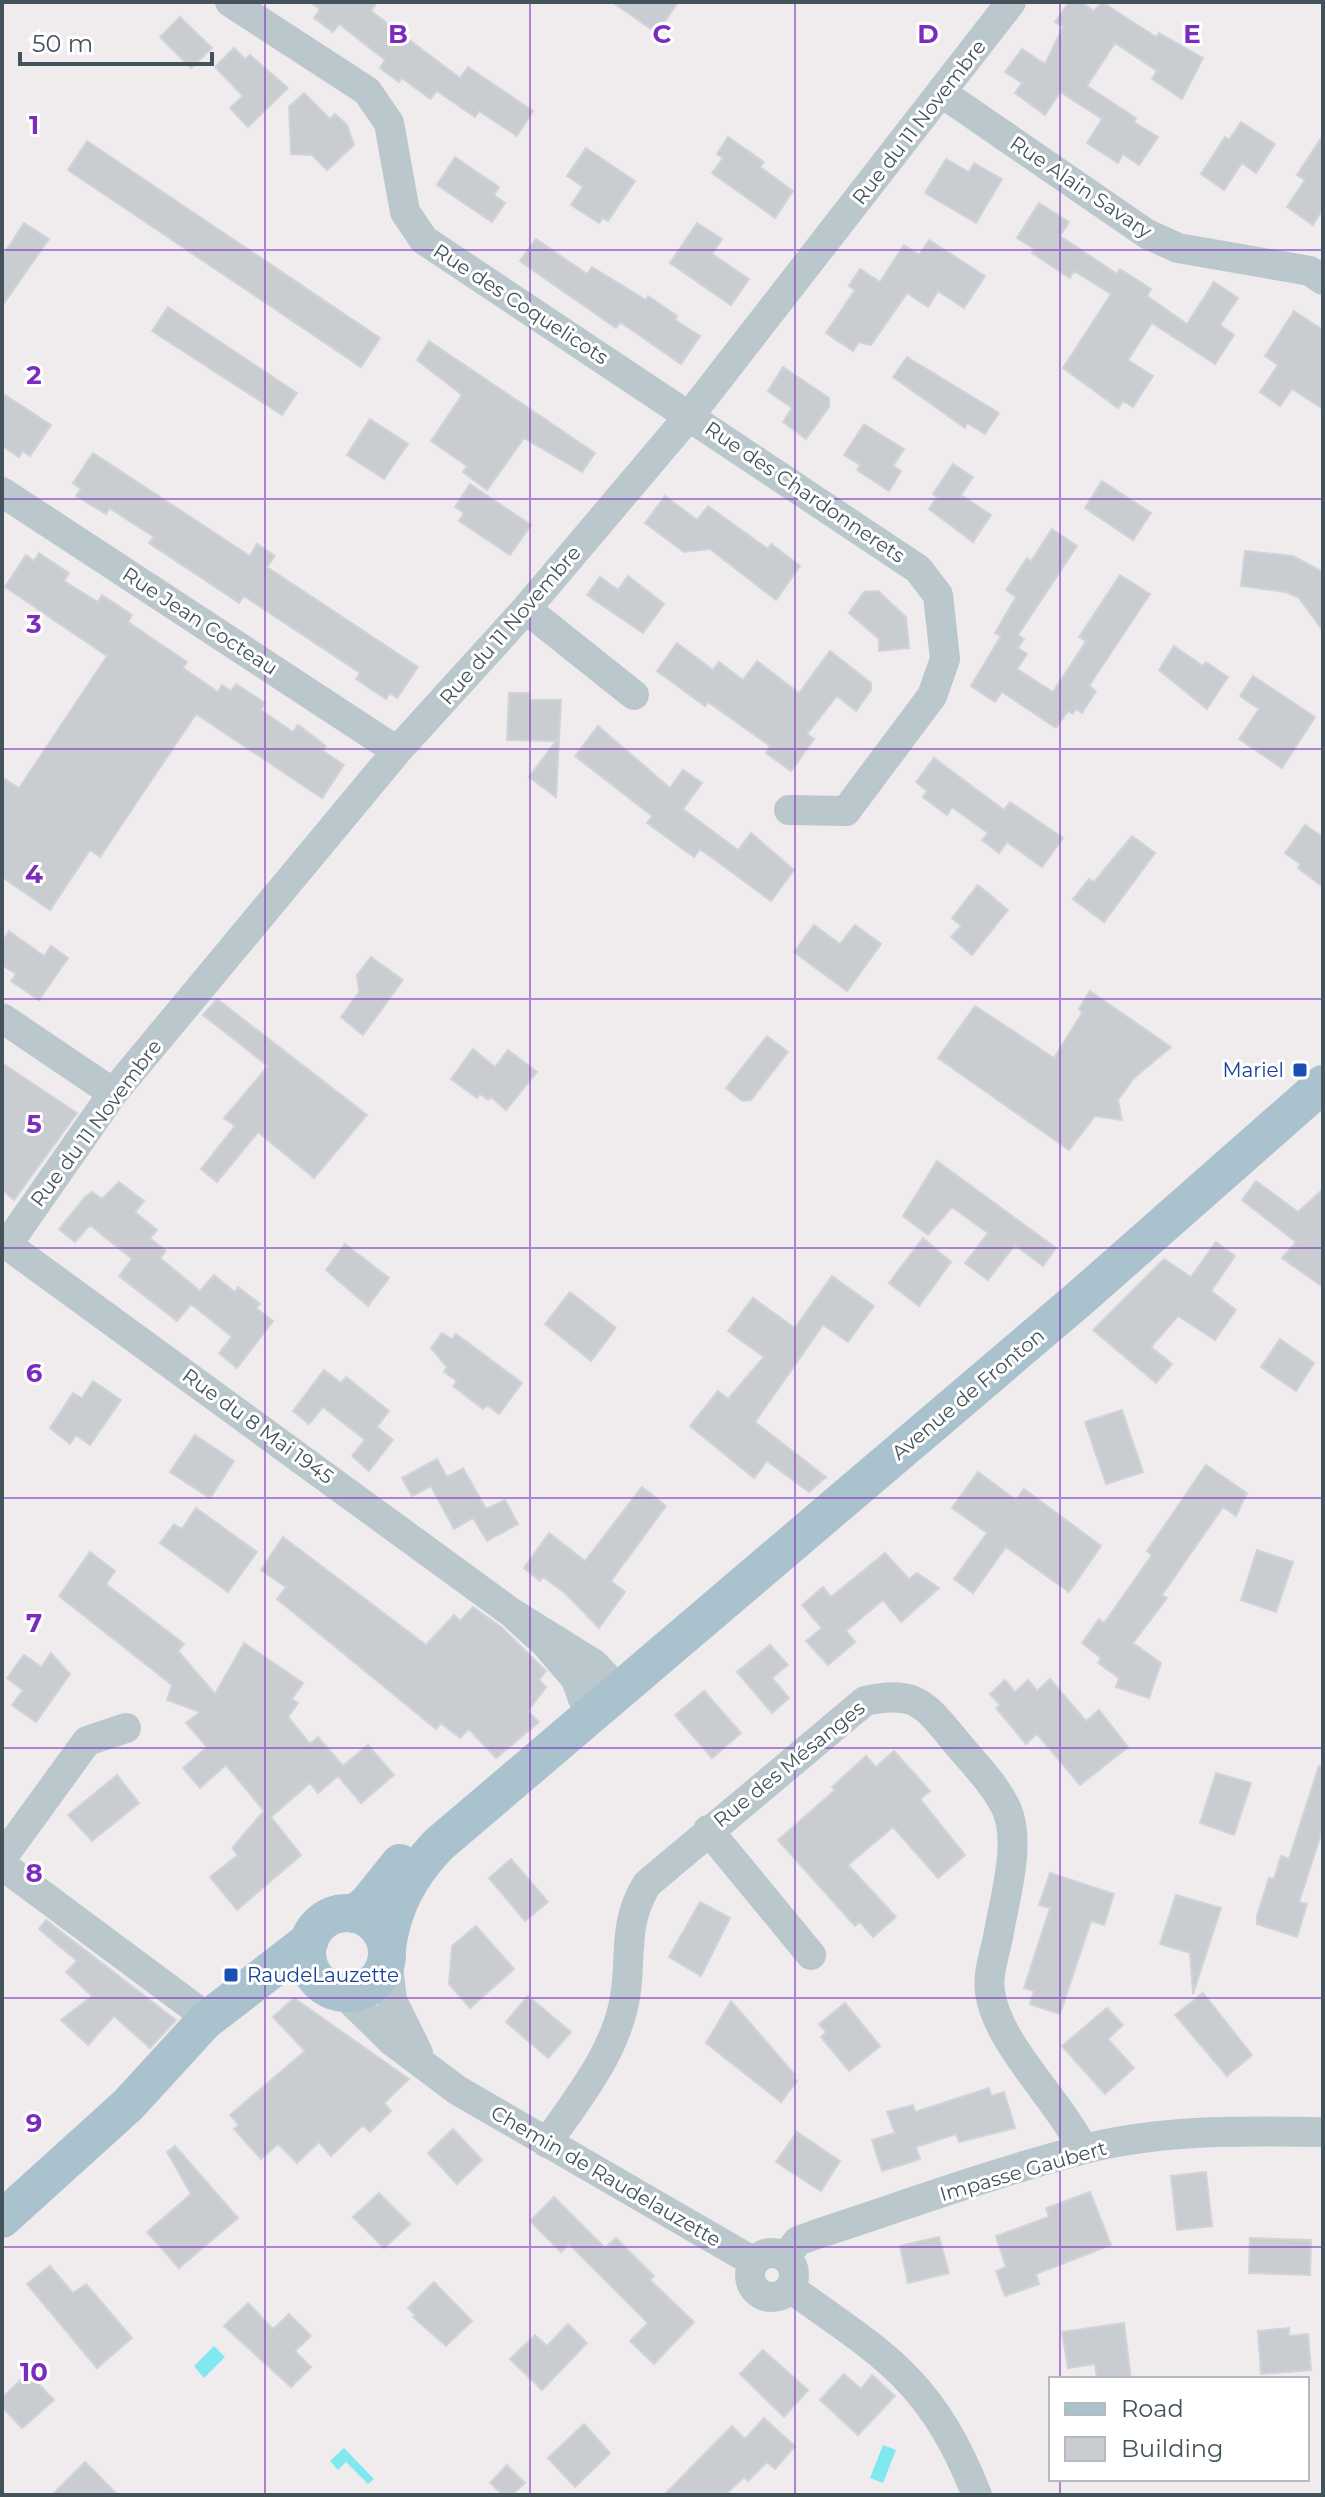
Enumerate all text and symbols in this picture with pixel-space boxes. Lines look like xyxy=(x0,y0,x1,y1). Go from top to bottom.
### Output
scale bar xyxy=(20,16,212,66)
text: B xyxy=(388,18,408,50)
text: C xyxy=(653,18,672,50)
text: D xyxy=(917,18,939,50)
text: E xyxy=(1183,18,1201,50)
text: 50 m xyxy=(32,29,93,58)
street label: Rue du 11 Novembre xyxy=(847,35,991,209)
text: 1 xyxy=(29,109,39,141)
street label: Rue Alain Savary xyxy=(1006,131,1157,243)
street label: Rue des Coquelicots xyxy=(429,239,613,370)
text: 2 xyxy=(26,359,42,391)
street label: Rue des Chardonnerets xyxy=(700,416,910,568)
street label: Rue du 11 Novembre xyxy=(434,541,586,709)
street label: Rue Jean Cocteau xyxy=(118,562,282,680)
text: 3 xyxy=(25,608,42,640)
text: 4 xyxy=(25,858,43,890)
street label: Rue du 11 Novembre xyxy=(25,1035,167,1211)
place label: Mariel xyxy=(1222,1058,1284,1082)
marker: Mariel xyxy=(1291,1061,1309,1079)
text: 5 xyxy=(26,1108,42,1140)
street label: Avenue de Fronton xyxy=(887,1323,1049,1465)
text: 6 xyxy=(26,1357,43,1389)
street label: Rue du 8 Mai 1945 xyxy=(178,1363,338,1489)
text: 7 xyxy=(26,1607,42,1639)
street label: Rue des Mésanges xyxy=(709,1695,870,1832)
text: 8 xyxy=(25,1857,43,1889)
place label: RaudeLauzette xyxy=(247,1963,399,1987)
marker: RaudeLauzette xyxy=(222,1966,240,1984)
street label: Chemin de Raudelauzette xyxy=(487,2100,725,2252)
text: 9 xyxy=(26,2107,42,2139)
street label: Impasse Gaubert xyxy=(937,2136,1109,2206)
text: 10 xyxy=(20,2356,48,2388)
legend xyxy=(1049,2377,1309,2481)
text: Road xyxy=(1121,2394,1184,2423)
text: Building xyxy=(1121,2434,1224,2463)

